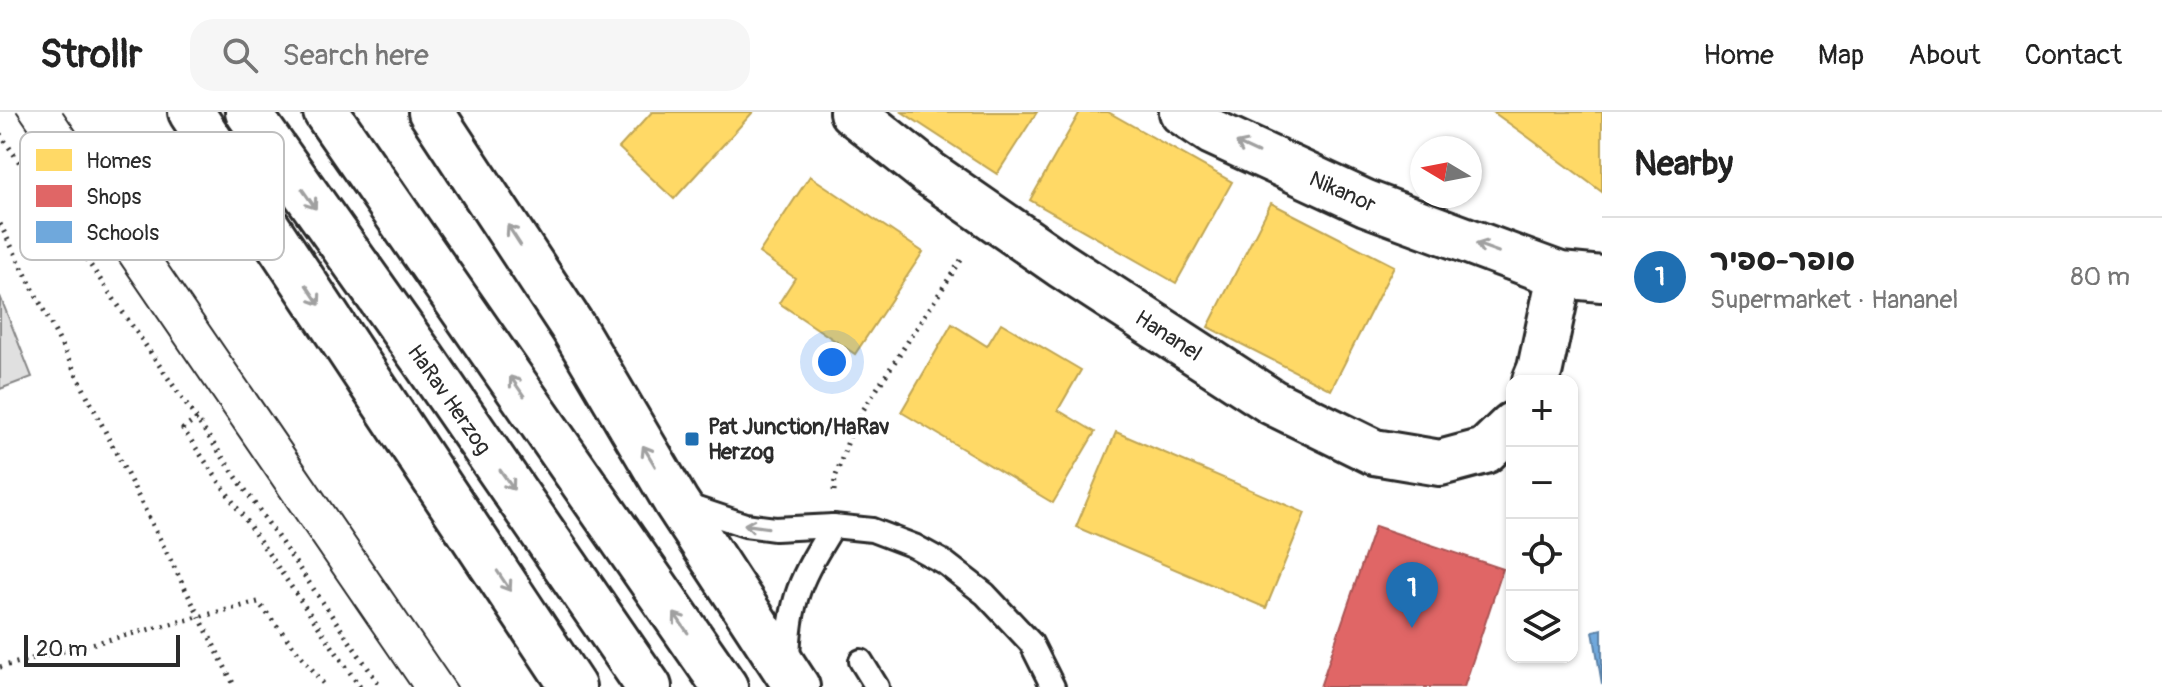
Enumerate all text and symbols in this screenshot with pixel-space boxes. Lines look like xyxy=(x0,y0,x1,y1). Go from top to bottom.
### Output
search box xyxy=(190,19,750,91)
text: Strollr xyxy=(40,31,142,79)
icon: search xyxy=(218,33,262,77)
text: Search here xyxy=(282,37,429,74)
text: Home xyxy=(1703,38,1774,73)
text: Map xyxy=(1818,38,1864,73)
text: About xyxy=(1908,38,1981,73)
text: Contact xyxy=(2025,38,2122,73)
legend xyxy=(20,132,284,260)
north arrow xyxy=(1410,136,1482,208)
one-way arrow xyxy=(1235,140,1259,155)
text: Nearby xyxy=(1634,143,1733,186)
text: Homes xyxy=(86,147,151,175)
street label: Nikanor xyxy=(1305,165,1380,219)
text: Shops xyxy=(86,183,142,211)
one-way arrow xyxy=(301,187,317,209)
text: Schools xyxy=(86,219,159,247)
one-way arrow xyxy=(505,224,522,246)
one-way arrow xyxy=(1475,240,1500,254)
text: סופר-ספיר xyxy=(1710,242,1855,279)
text: 1 xyxy=(1655,261,1665,293)
text: 80 m xyxy=(2070,261,2130,293)
one-way arrow xyxy=(305,284,321,306)
text: Supermarket · Hananel xyxy=(1710,284,1958,316)
street label: Hananel xyxy=(1130,304,1207,368)
street label: HaRav Herzog xyxy=(401,339,497,460)
your location xyxy=(812,342,852,382)
one-way arrow xyxy=(509,375,525,397)
map controls xyxy=(1506,375,1578,663)
button: + xyxy=(1506,375,1578,447)
place label: Pat Junction/HaRav Herzog xyxy=(708,413,890,466)
marker: Pat Junction/HaRav Herzog xyxy=(683,430,701,448)
one-way arrow xyxy=(641,445,657,468)
button: − xyxy=(1506,447,1578,519)
one-way arrow xyxy=(498,469,515,491)
one-way arrow xyxy=(744,518,769,533)
button: locate xyxy=(1506,519,1578,591)
pin: 1 xyxy=(1386,562,1438,628)
one-way arrow xyxy=(497,569,513,592)
button: layers xyxy=(1506,591,1578,663)
one-way arrow xyxy=(673,612,689,634)
scale bar xyxy=(24,631,180,667)
text: 20 m xyxy=(36,635,88,663)

